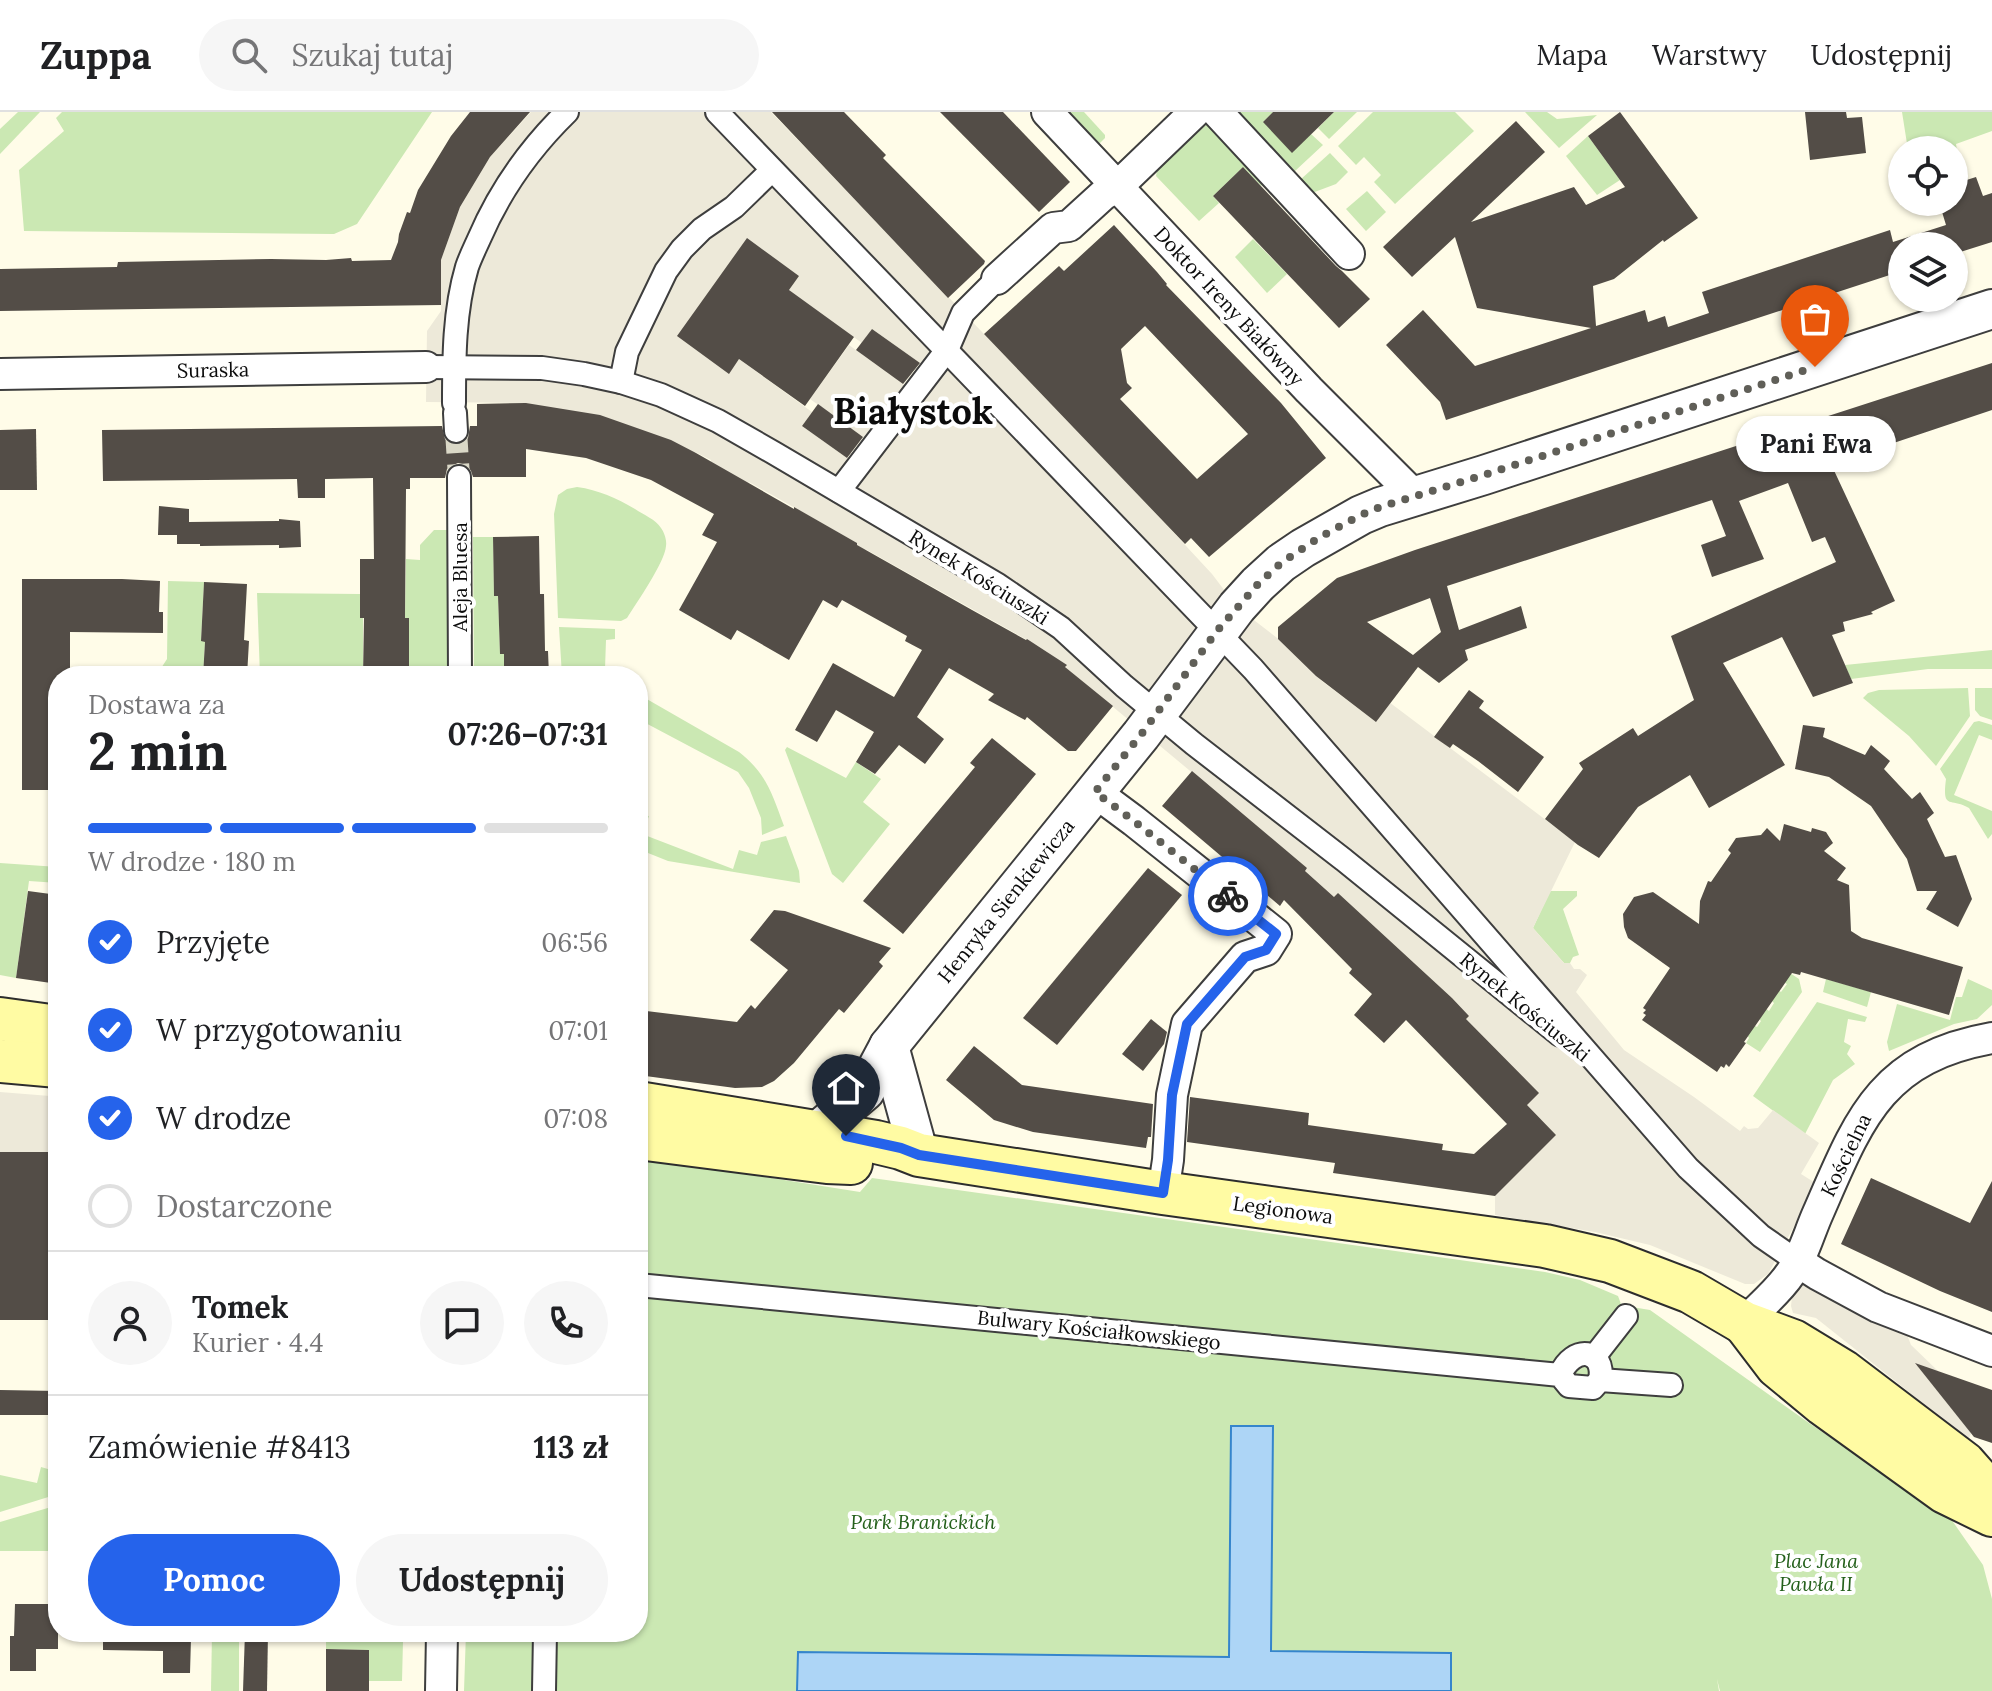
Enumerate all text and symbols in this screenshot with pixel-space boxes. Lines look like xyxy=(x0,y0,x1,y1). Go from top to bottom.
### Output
search box xyxy=(199,19,759,91)
text: Zuppa xyxy=(40,31,151,79)
icon: search xyxy=(227,33,271,77)
text: Szukaj tutaj xyxy=(291,36,453,74)
text: Mapa xyxy=(1536,37,1608,73)
text: Warstwy xyxy=(1652,37,1767,73)
text: Udostępnij xyxy=(1811,37,1952,73)
map controls xyxy=(1888,136,1968,312)
button: locate xyxy=(1888,136,1968,216)
street label: Doktor Ireny Białówny xyxy=(1149,221,1310,391)
button: layers xyxy=(1888,232,1968,312)
pin xyxy=(1781,285,1849,367)
icon: bag xyxy=(1793,297,1837,341)
street label: Suraska xyxy=(177,356,249,383)
district label: Białystok xyxy=(833,388,993,434)
callout: Pani Ewa xyxy=(1735,415,1895,471)
text: Pani Ewa xyxy=(1760,427,1872,460)
street label: Aleja Bluesa xyxy=(447,522,472,633)
street label: Rynek Kościuszki xyxy=(905,523,1054,630)
text: Dostawa za xyxy=(88,688,225,721)
text: 07:26–07:31 xyxy=(448,715,608,753)
text: 2 min xyxy=(88,718,227,784)
street label: Henryka Sienkiewicza xyxy=(932,814,1079,988)
text: W drodze · 180 m xyxy=(88,845,296,878)
courier xyxy=(1188,856,1268,936)
icon: bike xyxy=(1206,874,1250,918)
icon: check xyxy=(88,920,132,964)
text: Przyjęte xyxy=(156,923,270,961)
text: 06:56 xyxy=(541,926,608,959)
street label: Rynek Kościuszki xyxy=(1455,946,1595,1067)
icon: check xyxy=(88,1008,132,1052)
text: W przygotowaniu xyxy=(156,1011,402,1049)
text: 07:01 xyxy=(548,1014,608,1047)
pin xyxy=(812,1054,880,1136)
icon: home xyxy=(824,1066,868,1110)
icon: check xyxy=(88,1096,132,1140)
text: W drodze xyxy=(156,1099,291,1137)
text: 07:08 xyxy=(543,1102,608,1135)
street label: Kościelna xyxy=(1815,1109,1876,1200)
text: Dostarczone xyxy=(156,1187,333,1225)
street label: Legionowa xyxy=(1231,1190,1335,1229)
button: person xyxy=(88,1281,172,1365)
button: chat xyxy=(420,1281,504,1365)
button: phone xyxy=(524,1281,608,1365)
text: Tomek xyxy=(192,1288,289,1326)
street label: Bulwary Kościałkowskiego xyxy=(976,1304,1222,1355)
text: Kurier · 4.4 xyxy=(192,1326,324,1359)
text: Zamówienie #8413 xyxy=(88,1428,351,1466)
text: 113 zł xyxy=(534,1428,608,1466)
park label: Park Branickich xyxy=(850,1509,996,1534)
button: Pomoc xyxy=(88,1534,340,1626)
button: Udostępnij xyxy=(356,1534,608,1626)
park label: Plac Jana Pawła II xyxy=(1774,1548,1858,1596)

